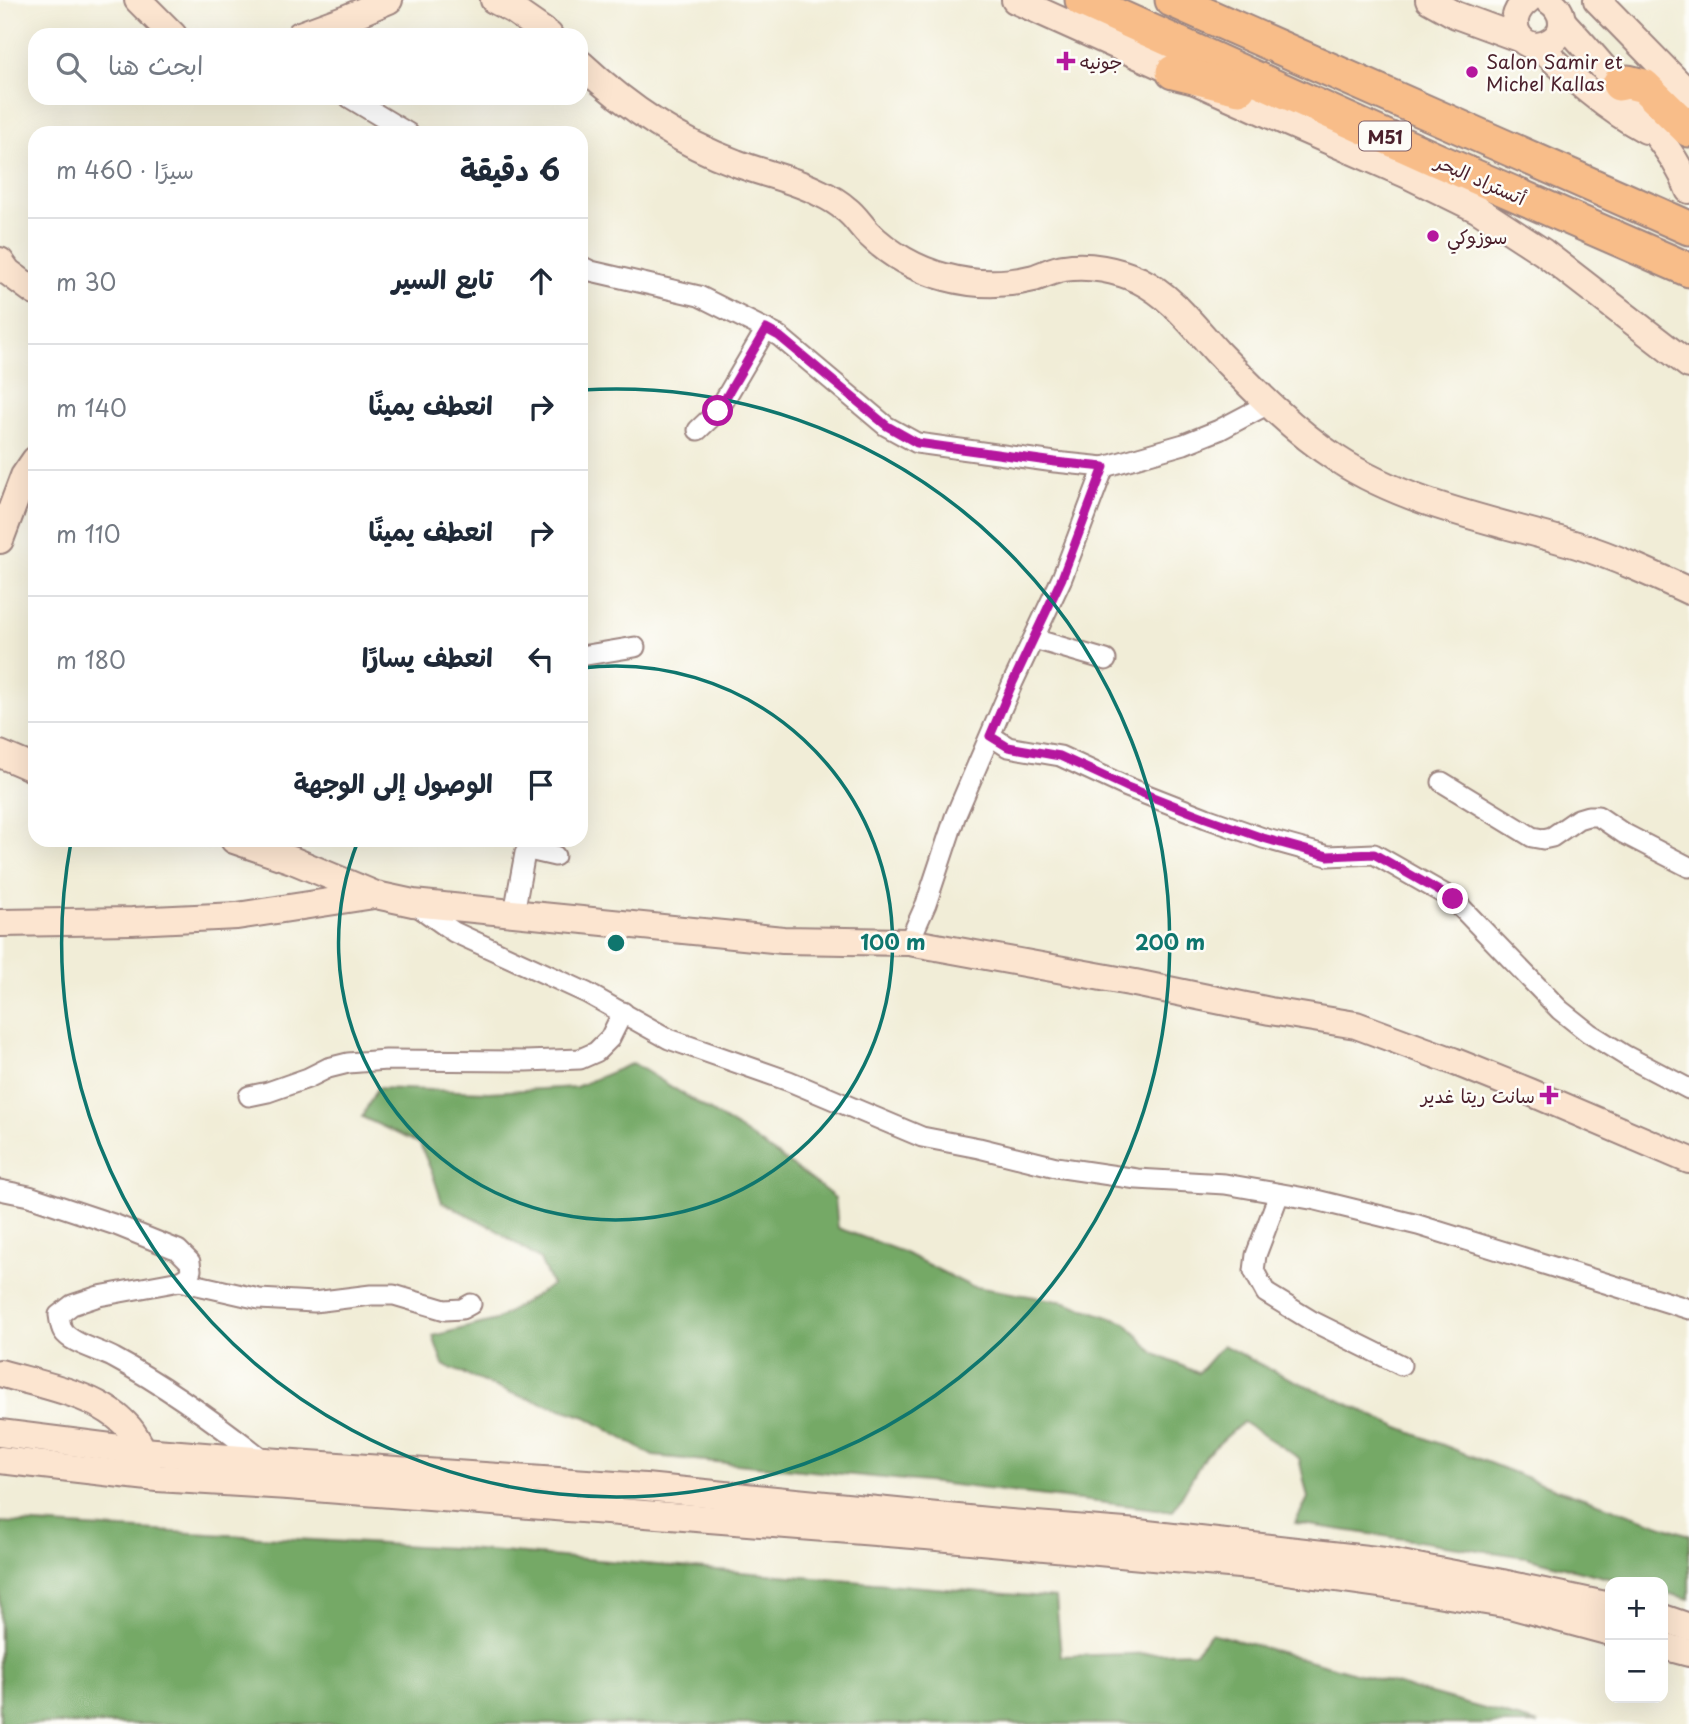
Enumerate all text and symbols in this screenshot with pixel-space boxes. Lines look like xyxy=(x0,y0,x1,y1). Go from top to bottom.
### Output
search box xyxy=(28,28,588,105)
text: ابحث هنا xyxy=(108,45,203,84)
place label: جونيه xyxy=(1080,47,1123,75)
place label: Salon Samir et Michel Kallas xyxy=(1486,47,1623,97)
icon: search xyxy=(52,48,90,86)
marker: جونيه xyxy=(1058,53,1074,69)
marker: Salon Samir et Michel Kallas xyxy=(1464,64,1480,80)
road number: M51 xyxy=(1359,121,1411,150)
text: 6 دقيقة xyxy=(460,146,560,191)
street label: أتستراد البحر xyxy=(1429,146,1531,211)
text: سيرًا · 460 m xyxy=(56,152,194,187)
place label: سوزوكي xyxy=(1447,222,1507,254)
marker: سوزوكي xyxy=(1425,228,1441,244)
text: تابع السير xyxy=(392,259,493,298)
icon: ahead xyxy=(522,262,560,300)
text: 30 m xyxy=(56,264,116,299)
text: انعطف يمينًا xyxy=(369,385,493,424)
icon: right xyxy=(522,388,560,426)
text: 140 m xyxy=(56,390,127,425)
route start xyxy=(702,395,733,426)
text: انعطف يمينًا xyxy=(369,511,493,550)
icon: right xyxy=(522,514,560,552)
text: 110 m xyxy=(56,516,121,551)
text: انعطف يسارًا xyxy=(362,637,493,676)
icon: left xyxy=(522,640,560,678)
text: 180 m xyxy=(56,642,126,677)
text: الوصول إلى الوجهة xyxy=(294,763,493,802)
icon: arrive xyxy=(522,766,560,804)
route end xyxy=(1437,883,1468,914)
text: 100 m xyxy=(860,925,926,957)
text: 200 m xyxy=(1135,925,1205,957)
centre of rings xyxy=(604,931,628,955)
place label: سانت ريتا غدير xyxy=(1419,1081,1535,1109)
marker: سانت ريتا غدير xyxy=(1541,1087,1557,1103)
map controls xyxy=(1605,1577,1668,1703)
button: + xyxy=(1605,1577,1668,1640)
button: − xyxy=(1605,1640,1668,1703)

